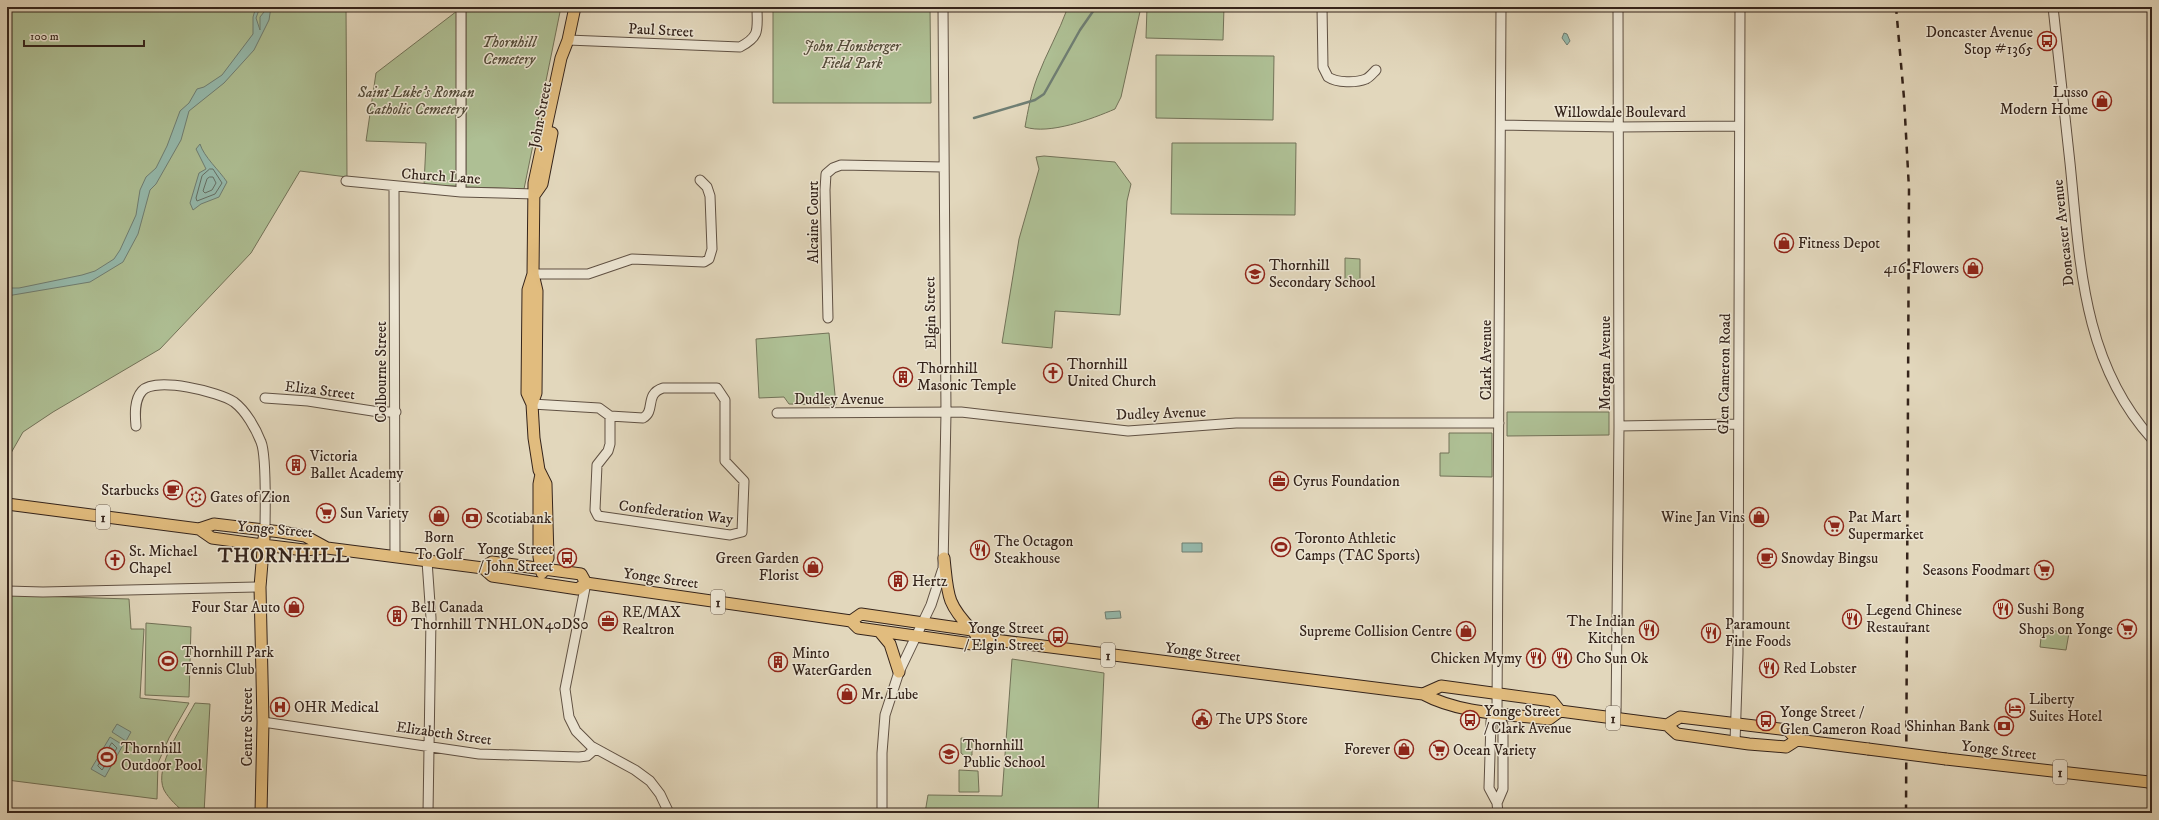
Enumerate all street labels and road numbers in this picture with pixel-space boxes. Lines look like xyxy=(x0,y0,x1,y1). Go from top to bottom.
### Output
street label: Paul Street xyxy=(628,19,694,42)
street label: John Street xyxy=(524,80,556,152)
street label: Willowdale Boulevard xyxy=(1553,103,1686,122)
street label: Church Lane xyxy=(401,164,481,189)
street label: Doncaster Avenue xyxy=(2048,179,2079,287)
street label: Alcaine Court xyxy=(804,180,823,263)
street label: Elgin Street xyxy=(920,276,941,350)
street label: Glen Cameron Road xyxy=(1714,313,1735,435)
street label: Morgan Avenue xyxy=(1596,316,1615,410)
street label: Clark Avenue xyxy=(1477,320,1496,400)
street label: Colbourne Street xyxy=(372,321,391,423)
street label: Eliza Street xyxy=(284,377,356,404)
street label: Dudley Avenue xyxy=(794,390,884,409)
street label: Dudley Avenue xyxy=(1116,402,1206,425)
street label: Confederation Way xyxy=(618,496,735,529)
road number: 1 xyxy=(96,505,110,529)
street label: Yonge Street xyxy=(236,517,314,542)
street label: Yonge Street xyxy=(622,564,700,593)
road number: 1 xyxy=(711,590,725,614)
street label: Yonge Street xyxy=(1164,638,1242,667)
road number: 1 xyxy=(1101,643,1115,667)
street label: Centre Street xyxy=(238,687,257,767)
road number: 1 xyxy=(1606,706,1620,730)
street label: Elizabeth Street xyxy=(395,717,493,750)
street label: Yonge Street xyxy=(1960,736,2038,765)
road number: 1 xyxy=(2053,760,2067,784)

